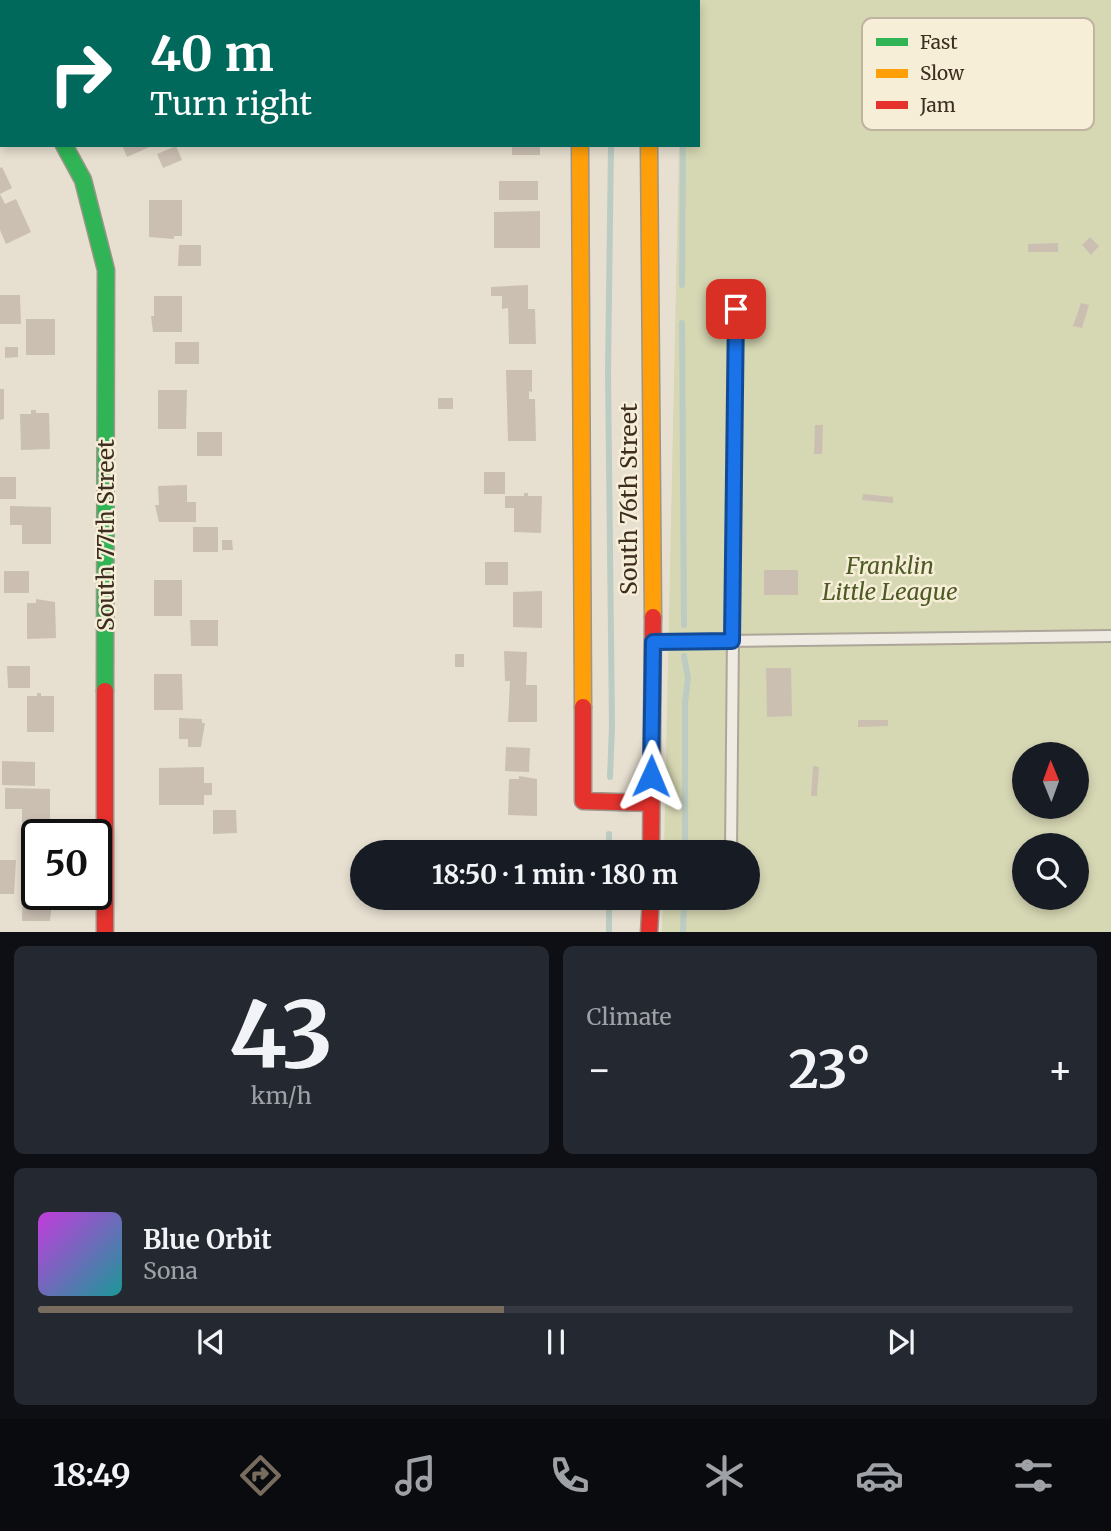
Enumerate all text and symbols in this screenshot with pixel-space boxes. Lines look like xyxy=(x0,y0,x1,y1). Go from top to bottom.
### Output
legend xyxy=(862,18,1094,130)
text: 40 m xyxy=(150,23,274,84)
icon: right xyxy=(35,28,126,119)
text: Fast xyxy=(920,30,958,54)
text: Slow xyxy=(920,61,965,85)
text: Turn right xyxy=(150,84,312,124)
text: Jam xyxy=(919,93,956,117)
pin xyxy=(706,279,766,339)
icon: arrive xyxy=(717,290,755,328)
street label: South 76th Street xyxy=(614,403,643,595)
street label: South 77th Street xyxy=(91,439,120,631)
park label: Franklin Little League xyxy=(822,551,958,606)
position arrow xyxy=(614,739,688,813)
north arrow xyxy=(1012,742,1088,819)
map controls xyxy=(1012,742,1089,910)
speed limit sign: 50 xyxy=(21,819,112,910)
button: search xyxy=(1012,833,1089,910)
text: 18:50 · 1 min · 180 m xyxy=(432,858,678,891)
text: 43 xyxy=(229,978,333,1093)
text: Climate xyxy=(587,1002,672,1031)
text: 23° xyxy=(789,1037,871,1102)
text: − xyxy=(587,1046,612,1093)
text: + xyxy=(1048,1046,1073,1093)
text: km/h xyxy=(251,1081,312,1110)
text: Blue Orbit xyxy=(143,1223,272,1256)
text: Sona xyxy=(143,1256,198,1285)
icon: previous xyxy=(192,1323,230,1361)
icon: pause xyxy=(537,1323,575,1361)
icon: next xyxy=(882,1323,920,1361)
icon: directions xyxy=(236,1451,285,1500)
icon: music xyxy=(391,1451,440,1500)
icon: phone xyxy=(545,1451,594,1500)
icon: climate xyxy=(700,1451,749,1500)
icon: car xyxy=(855,1451,904,1500)
icon: filters xyxy=(1009,1451,1058,1500)
text: 18:49 xyxy=(53,1455,131,1495)

